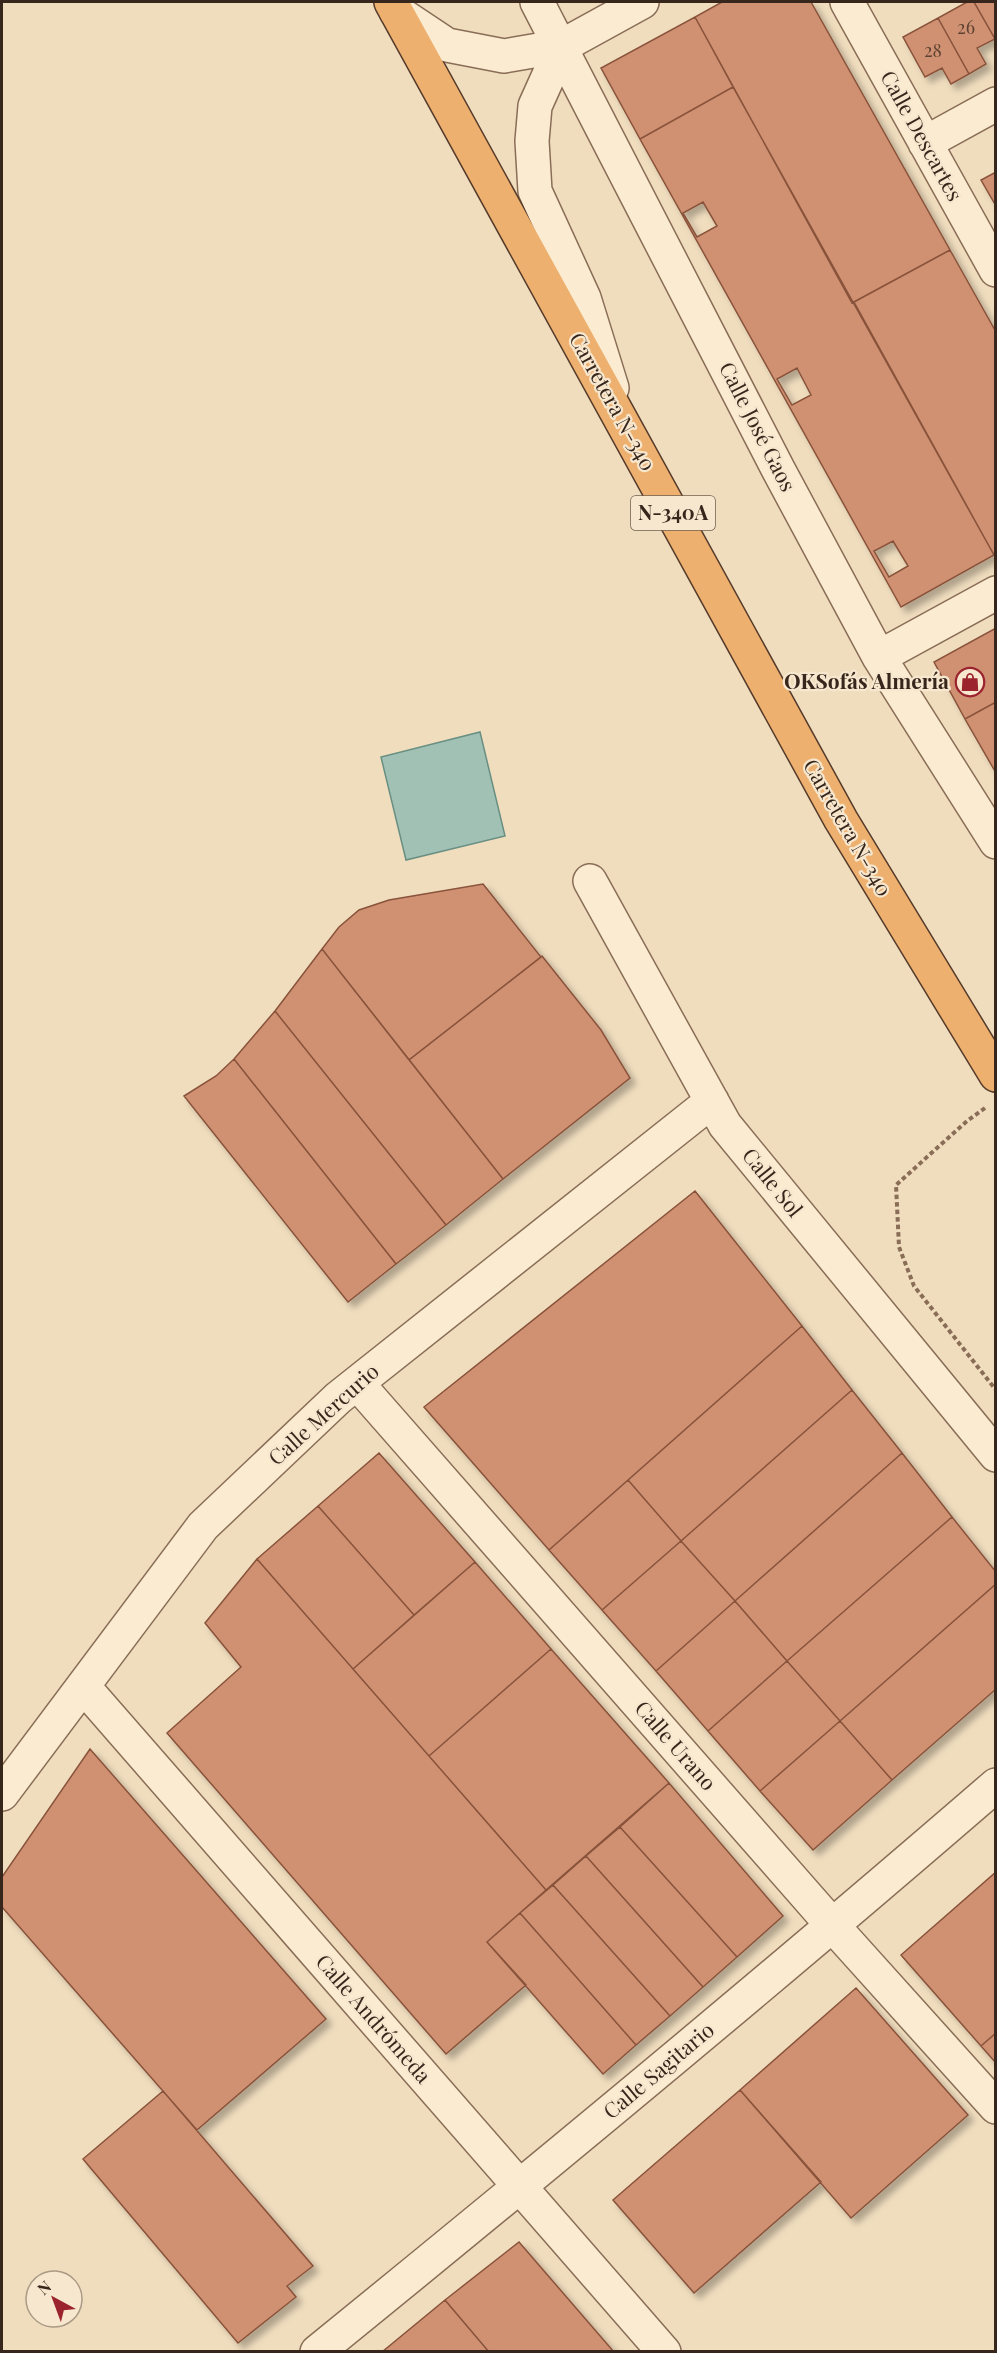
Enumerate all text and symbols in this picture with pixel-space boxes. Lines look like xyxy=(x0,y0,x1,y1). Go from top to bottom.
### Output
house number: 26 xyxy=(957,15,975,39)
house number: 28 xyxy=(924,38,942,62)
street label: Calle Descartes xyxy=(875,65,970,205)
street label: Carretera N-340 xyxy=(564,327,663,475)
street label: Calle José Gaos xyxy=(714,357,803,496)
road number: N-340A xyxy=(631,496,715,530)
place label: OKSofás Almería xyxy=(784,666,949,694)
shop icon: OKSofás Almería xyxy=(954,666,986,698)
street label: Carretera N-340 xyxy=(798,753,899,901)
street label: Calle Sol xyxy=(737,1141,810,1222)
street label: Calle Mercurio xyxy=(261,1356,384,1471)
street label: Calle Urano xyxy=(630,1694,723,1796)
street label: Calle Andrómeda xyxy=(311,1947,439,2088)
street label: Calle Sagitario xyxy=(596,2015,719,2124)
north arrow xyxy=(24,2269,84,2329)
text: N xyxy=(33,2275,55,2299)

